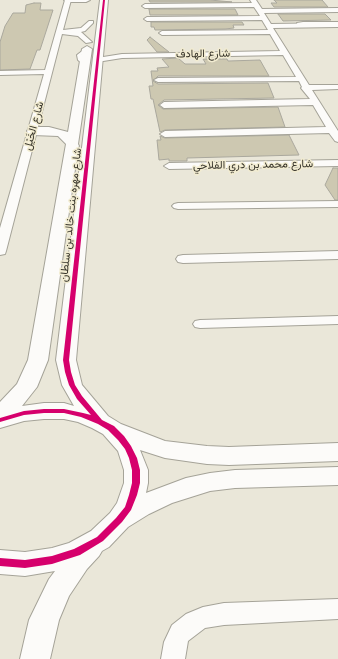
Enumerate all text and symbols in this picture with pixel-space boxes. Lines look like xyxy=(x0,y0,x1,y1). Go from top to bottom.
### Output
street label: شارع الهادف xyxy=(176,47,230,61)
street label: شارع الخَيْل xyxy=(21,100,47,152)
street label: شارع مهره بنت خالد بن سلطان xyxy=(57,147,85,283)
street label: شارع محمد بن دري الفلاحي xyxy=(193,157,313,173)

